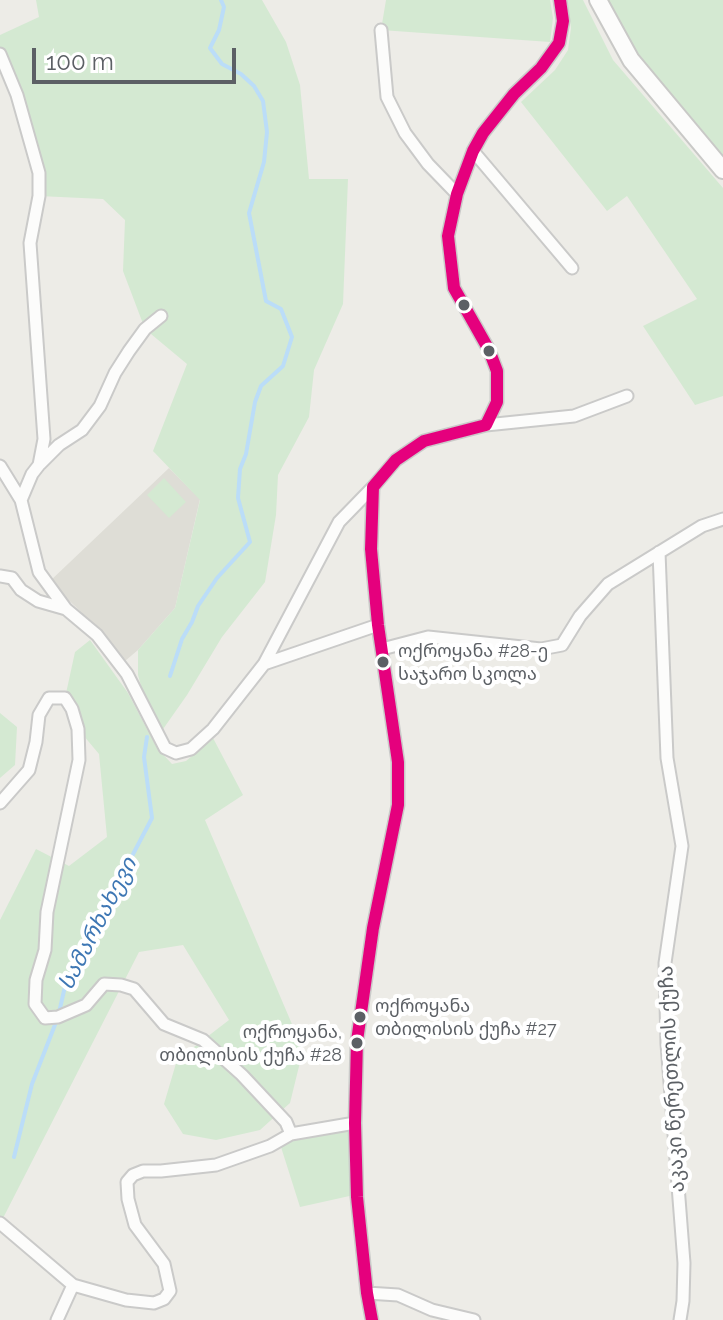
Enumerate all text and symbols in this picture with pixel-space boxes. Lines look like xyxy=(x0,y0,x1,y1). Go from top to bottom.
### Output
scale bar xyxy=(36,32,240,82)
text: 100 m xyxy=(46,47,114,76)
unlabelled marker xyxy=(456,297,472,313)
unlabelled marker xyxy=(481,343,497,359)
place label: ოქროყანა #28-ე საჯარო სკოლა xyxy=(398,641,548,684)
marker: ოქროყანა #28-ე საჯარო სკოლა xyxy=(375,654,391,670)
water label: სამარხახევი xyxy=(53,853,143,995)
street label: აკაკი წერეთლის ქუჩა xyxy=(654,965,690,1193)
place label: ოქროყანა თბილისის ქუჩა #27 xyxy=(375,996,557,1038)
marker: ოქროყანა თბილისის ქუჩა #27 xyxy=(352,1009,368,1025)
place label: ოქროყანა, თბილისის ქუჩა #28 xyxy=(159,1022,342,1064)
marker: ოქროყანა, თბილისის ქუჩა #28 xyxy=(349,1035,365,1051)

